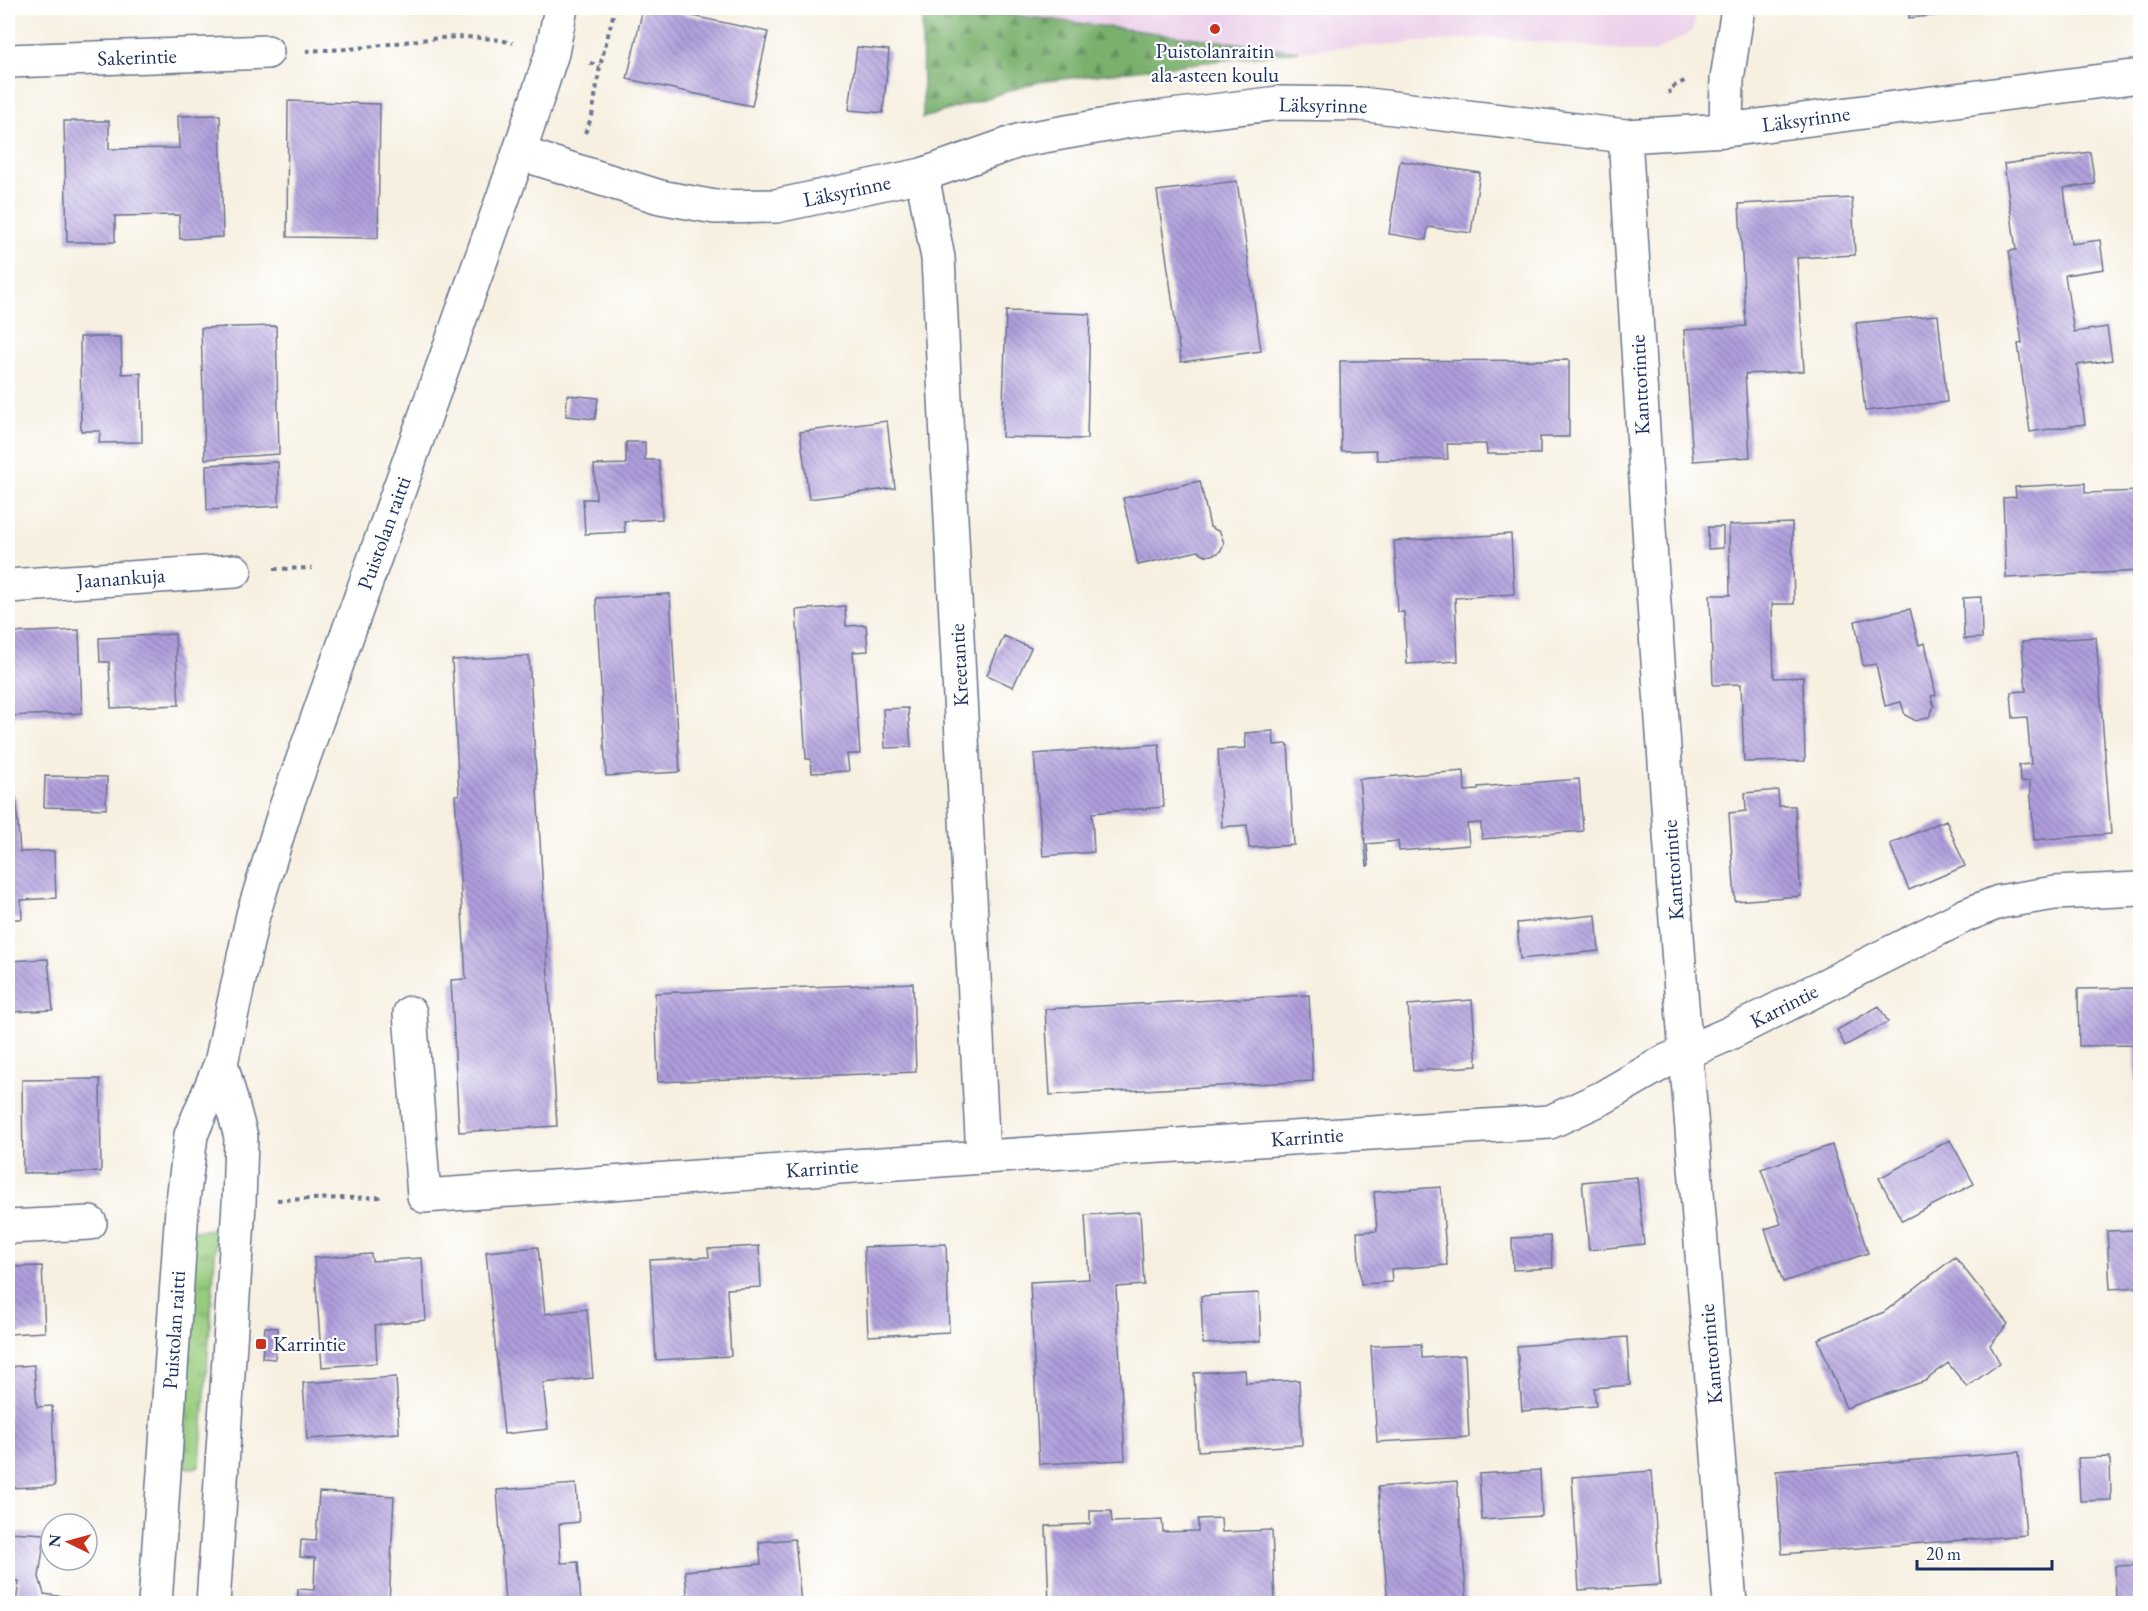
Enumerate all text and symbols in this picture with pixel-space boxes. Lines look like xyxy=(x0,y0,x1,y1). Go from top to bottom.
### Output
marker: Puistolanraitin ala-asteen koulu xyxy=(1208,22,1222,36)
place label: Puistolanraitin ala-asteen koulu xyxy=(1151,37,1279,88)
street label: Sakerintie xyxy=(97,42,177,71)
street label: Läksyrinne xyxy=(1278,90,1368,119)
street label: Läksyrinne xyxy=(1760,99,1852,138)
street label: Läksyrinne xyxy=(801,168,893,213)
street label: Kanttorintie xyxy=(1623,334,1656,436)
street label: Puistolan raitti xyxy=(351,472,417,593)
street label: Jaanankuja xyxy=(74,561,167,594)
street label: Kreetantie xyxy=(943,623,974,707)
street label: Kanttorintie xyxy=(1656,819,1689,921)
street label: Karrintie xyxy=(1745,977,1822,1034)
street label: Karrintie xyxy=(1270,1120,1344,1153)
street label: Karrintie xyxy=(785,1151,859,1184)
street label: Puistolan raitti xyxy=(156,1270,191,1390)
street label: Kanttorintie xyxy=(1693,1303,1728,1405)
place label: Karrintie xyxy=(273,1330,346,1357)
marker: Karrintie xyxy=(254,1337,268,1351)
north arrow xyxy=(39,1512,99,1572)
text: N xyxy=(44,1533,66,1548)
scale bar xyxy=(1917,1533,2052,1571)
text: 20 m xyxy=(1926,1542,1961,1565)

